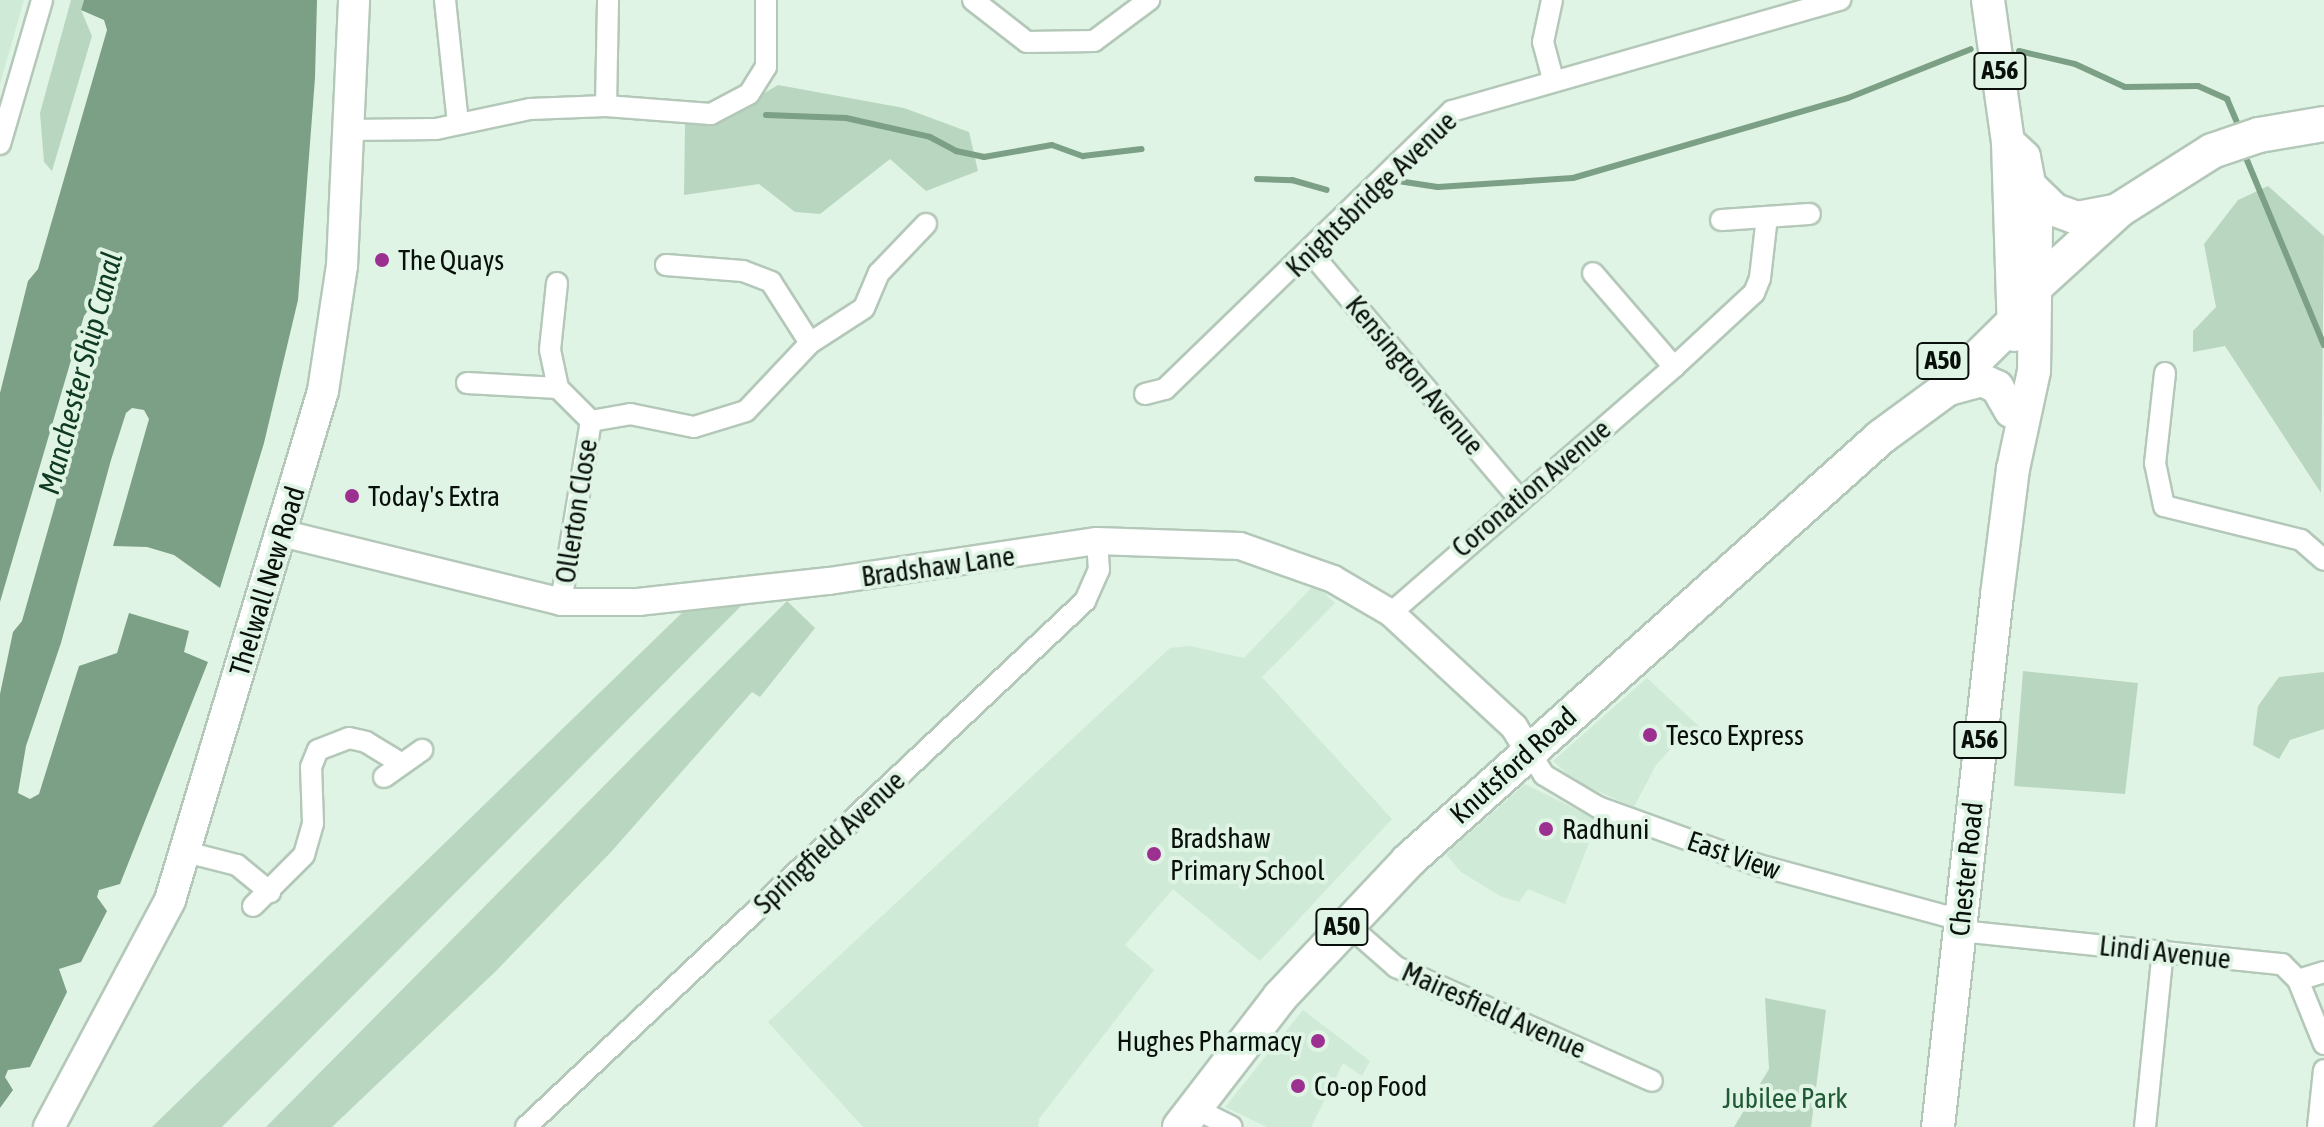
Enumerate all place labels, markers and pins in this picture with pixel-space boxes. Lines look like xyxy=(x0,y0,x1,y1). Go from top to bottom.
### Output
place label: The Quays xyxy=(398,243,504,277)
marker: The Quays xyxy=(373,251,391,269)
place label: Today's Extra xyxy=(368,479,500,513)
marker: Today's Extra xyxy=(343,487,361,505)
place label: Tesco Express xyxy=(1666,718,1804,752)
marker: Tesco Express xyxy=(1641,726,1659,744)
place label: Radhuni xyxy=(1562,812,1649,846)
marker: Radhuni xyxy=(1537,820,1555,838)
place label: Bradshaw Primary School xyxy=(1170,821,1325,887)
marker: Bradshaw Primary School xyxy=(1145,845,1163,863)
place label: Hughes Pharmacy xyxy=(1117,1024,1302,1058)
marker: Hughes Pharmacy xyxy=(1309,1032,1327,1050)
place label: Co-op Food xyxy=(1314,1069,1427,1103)
marker: Co-op Food xyxy=(1289,1077,1307,1095)

